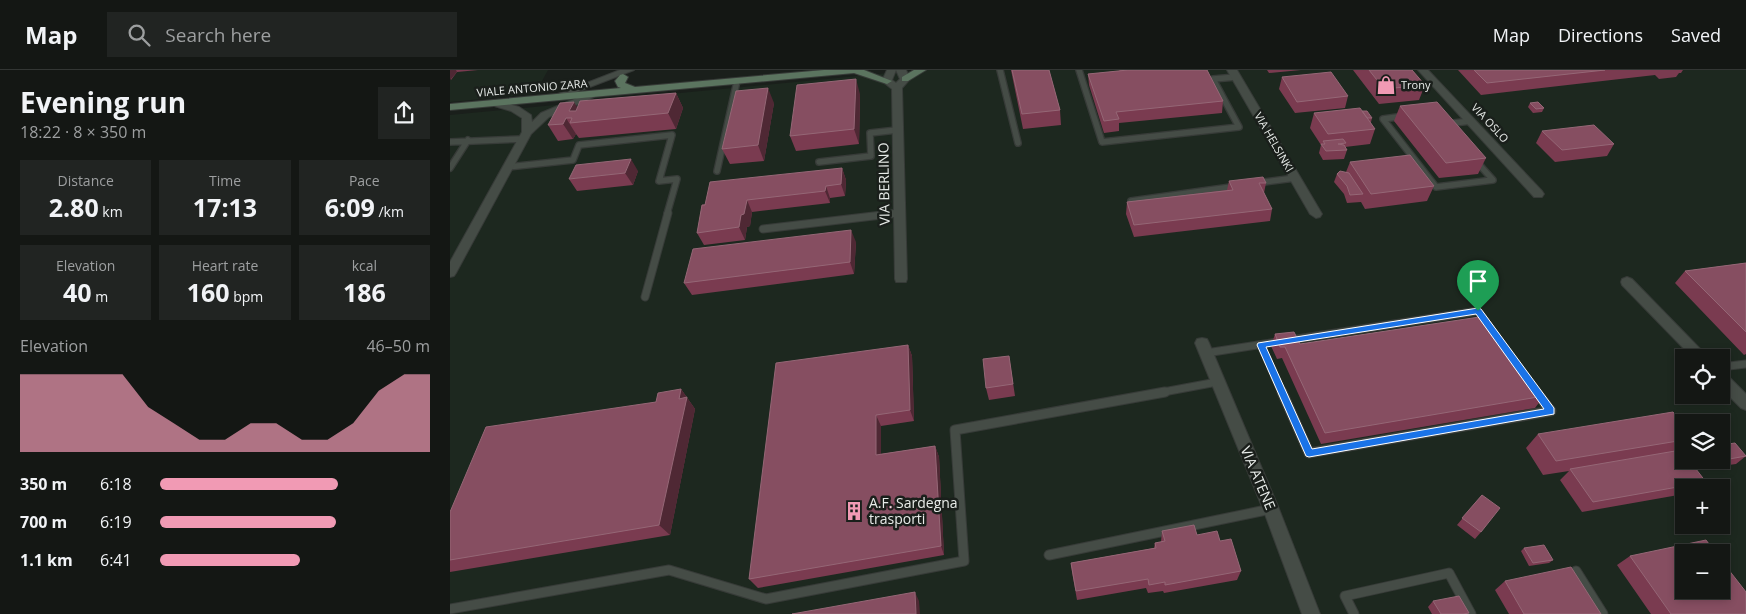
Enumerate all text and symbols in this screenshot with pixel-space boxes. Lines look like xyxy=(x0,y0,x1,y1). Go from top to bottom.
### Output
search box xyxy=(107,12,457,57)
text: Map xyxy=(25,18,77,51)
icon: search xyxy=(125,21,153,49)
text: Search here xyxy=(165,22,271,48)
text: Map xyxy=(1493,23,1530,47)
text: Directions xyxy=(1558,23,1643,47)
text: Saved xyxy=(1671,23,1721,47)
shop icon: Trony xyxy=(1375,74,1397,96)
street label: VIALE ANTONIO ZARA xyxy=(476,75,588,100)
place label: Trony xyxy=(1401,77,1431,92)
text: Evening run xyxy=(20,83,186,121)
button: share xyxy=(378,87,430,139)
street label: VIA OSLO xyxy=(1468,100,1512,145)
street label: VIA HELSINKI xyxy=(1251,109,1298,174)
text: 18:22 · 8 × 350 m xyxy=(20,121,146,143)
street label: VIA BERLINO xyxy=(873,142,894,226)
text: Distance xyxy=(58,171,114,190)
text: Time xyxy=(209,171,241,190)
text: Pace xyxy=(349,171,380,190)
text: 2.80 xyxy=(49,190,99,224)
text: 17:13 xyxy=(193,190,257,224)
text: 6:09 xyxy=(325,190,375,224)
text: km xyxy=(99,202,123,221)
text: /km xyxy=(375,202,404,221)
text: Elevation xyxy=(56,256,115,275)
text: Heart rate xyxy=(192,256,258,275)
text: kcal xyxy=(352,256,377,275)
pin xyxy=(1457,260,1499,311)
icon: arrive xyxy=(1464,267,1492,295)
text: 40 xyxy=(63,275,92,309)
text: 160 xyxy=(187,275,230,309)
text: 186 xyxy=(343,275,386,309)
text: m xyxy=(92,287,108,306)
text: bpm xyxy=(230,287,263,306)
text: Elevation xyxy=(20,335,88,357)
text: 46–50 m xyxy=(366,335,430,357)
map controls xyxy=(1675,349,1730,599)
button: locate xyxy=(1675,349,1730,404)
button: layers xyxy=(1675,414,1730,469)
street label: VIA ATENE xyxy=(1237,443,1280,513)
text: 350 m xyxy=(20,473,67,495)
text: 6:18 xyxy=(100,473,132,495)
button: + xyxy=(1675,479,1730,534)
place label: A.F. Sardegna trasporti xyxy=(869,493,958,528)
building icon: A.F. Sardegna trasporti xyxy=(843,500,865,522)
text: 700 m xyxy=(20,511,67,533)
text: 6:19 xyxy=(100,511,132,533)
button: − xyxy=(1675,544,1730,599)
text: 1.1 km xyxy=(20,549,73,571)
text: 6:41 xyxy=(100,549,132,571)

